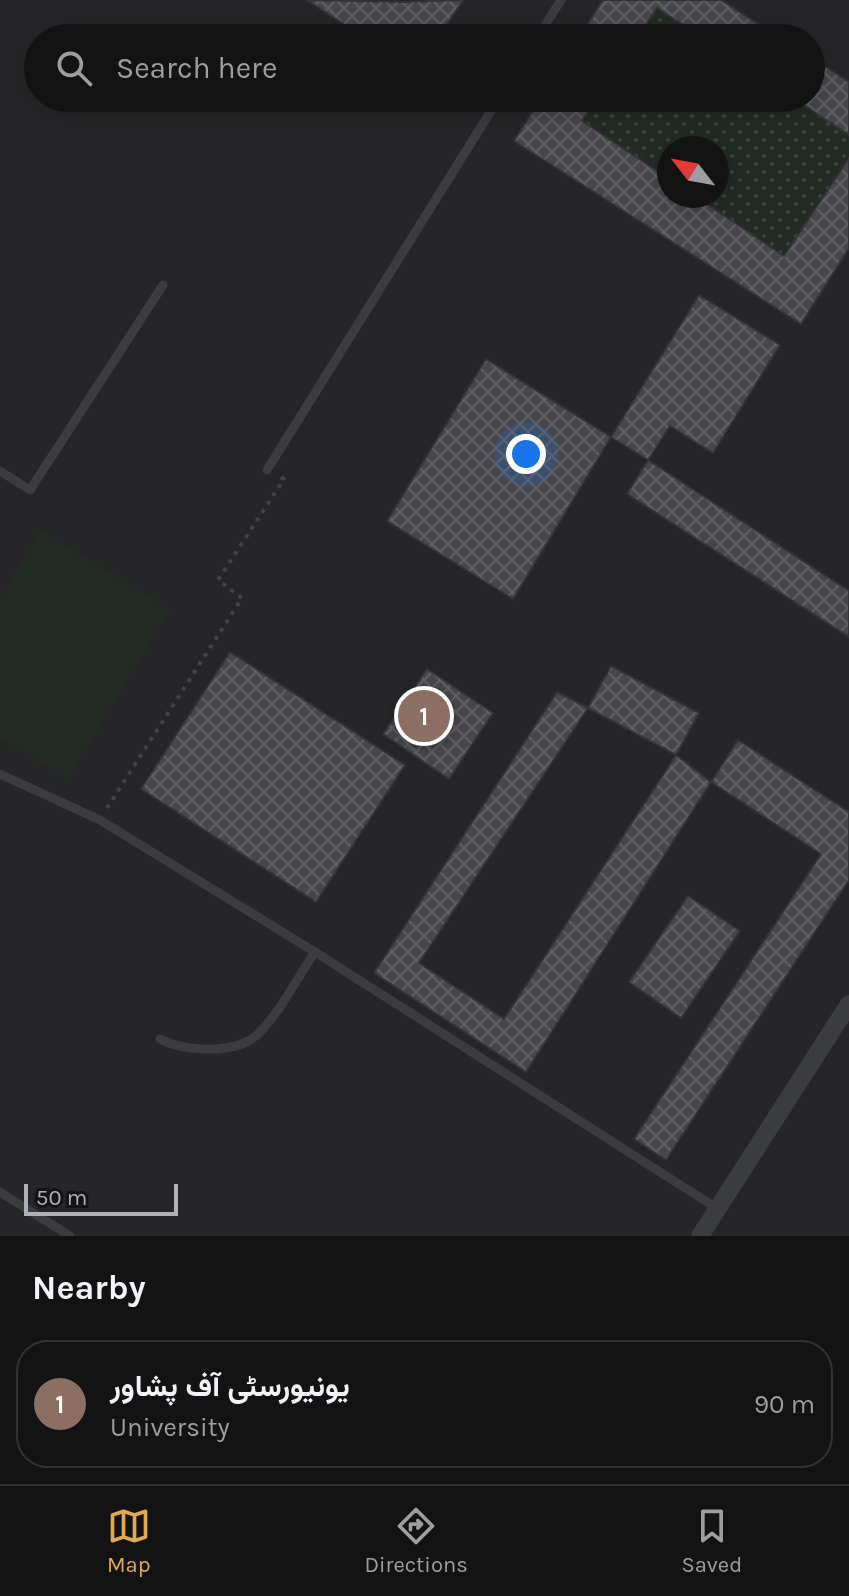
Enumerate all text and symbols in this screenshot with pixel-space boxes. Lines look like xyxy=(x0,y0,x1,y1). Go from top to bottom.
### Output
search box xyxy=(24,24,825,112)
icon: search xyxy=(52,46,96,90)
text: Search here xyxy=(116,50,277,86)
north arrow xyxy=(657,136,729,208)
your location xyxy=(506,434,546,474)
pin: 1 xyxy=(398,686,450,746)
scale bar xyxy=(24,1180,178,1216)
text: 50 m xyxy=(36,1185,87,1211)
text: Nearby xyxy=(32,1268,146,1308)
text: یونیورسٹی آف پشاور xyxy=(110,1368,350,1404)
text: 1 xyxy=(55,1389,65,1420)
text: 90 m xyxy=(754,1389,815,1420)
text: University xyxy=(110,1412,230,1443)
tab: Map xyxy=(107,1504,151,1578)
tab: Directions xyxy=(364,1504,468,1578)
tab: Saved xyxy=(681,1504,742,1578)

